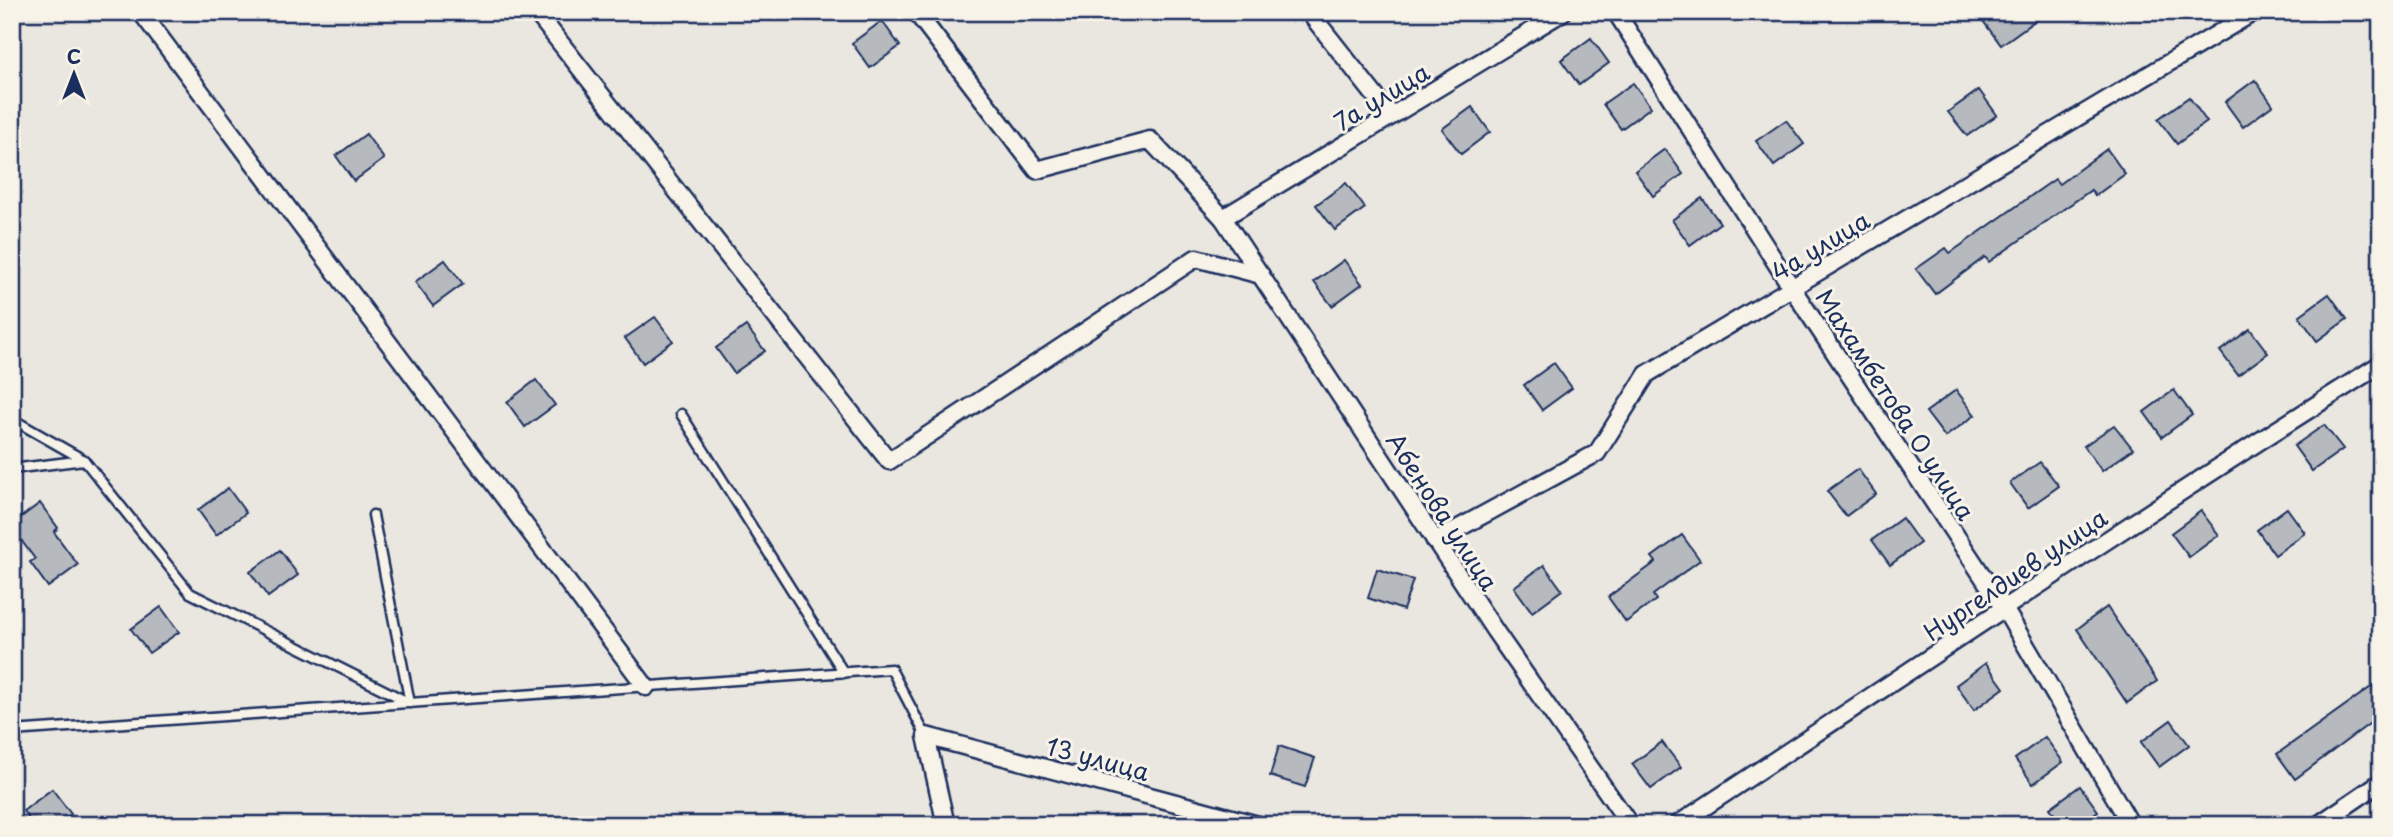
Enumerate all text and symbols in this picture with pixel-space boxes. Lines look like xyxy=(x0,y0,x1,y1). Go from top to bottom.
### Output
north arrow xyxy=(38,38,108,108)
text: С xyxy=(67,42,81,70)
street label: 7а улица xyxy=(1326,53,1436,139)
street label: 4а улица xyxy=(1764,201,1876,289)
street label: Махамбетова О улица xyxy=(1808,281,1984,527)
street label: Абенова улица xyxy=(1378,425,1508,597)
street label: Нургелдиев улица xyxy=(1916,499,2114,649)
street label: 13 улица xyxy=(1042,727,1154,789)

